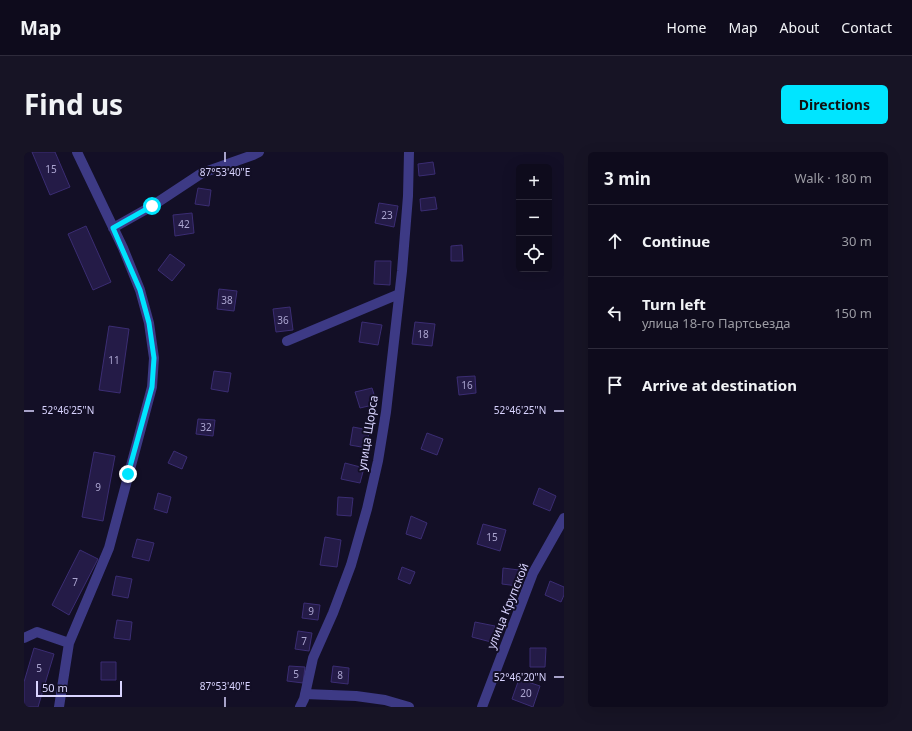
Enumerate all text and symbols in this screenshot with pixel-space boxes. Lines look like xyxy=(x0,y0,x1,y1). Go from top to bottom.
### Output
text: Map xyxy=(20,15,61,41)
text: Home xyxy=(667,18,706,37)
text: Map xyxy=(728,18,758,37)
text: About xyxy=(780,18,819,37)
text: Contact xyxy=(841,18,892,37)
text: Find us xyxy=(24,85,123,123)
button: Directions xyxy=(781,85,888,124)
house number: 15 xyxy=(45,162,57,176)
map controls xyxy=(516,164,552,272)
button: + xyxy=(516,164,552,200)
text: 87°53'40"E xyxy=(200,165,250,179)
text: 3 min xyxy=(604,167,651,190)
text: Walk · 180 m xyxy=(794,169,872,187)
route start xyxy=(143,197,161,215)
button: − xyxy=(516,200,552,236)
house number: 23 xyxy=(381,208,393,222)
house number: 42 xyxy=(178,217,190,231)
icon: ahead xyxy=(604,230,626,252)
text: Continue xyxy=(642,231,710,251)
text: 30 m xyxy=(842,232,872,250)
button: locate xyxy=(516,236,552,272)
house number: 38 xyxy=(221,293,233,307)
text: Turn left xyxy=(642,294,706,314)
icon: left xyxy=(604,302,626,324)
text: 150 m xyxy=(834,304,872,322)
house number: 36 xyxy=(277,313,289,327)
text: улица 18-го Партсьезда xyxy=(642,314,791,332)
house number: 18 xyxy=(417,327,429,341)
house number: 11 xyxy=(108,353,120,367)
icon: arrive xyxy=(604,374,626,396)
text: Arrive at destination xyxy=(642,375,797,395)
house number: 16 xyxy=(461,378,473,392)
street label: улица Щорса xyxy=(353,394,382,472)
text: 52°46'25"N xyxy=(42,403,94,417)
text: 52°46'25"N xyxy=(494,403,546,417)
house number: 32 xyxy=(200,420,212,434)
route end xyxy=(119,465,137,483)
house number: 9 xyxy=(95,480,101,494)
house number: 15 xyxy=(486,530,498,544)
street label: улица Крупской xyxy=(482,560,533,651)
house number: 7 xyxy=(72,575,78,589)
house number: 9 xyxy=(308,604,314,618)
house number: 7 xyxy=(301,634,307,648)
house number: 5 xyxy=(36,661,42,675)
house number: 5 xyxy=(293,667,299,681)
house number: 8 xyxy=(337,668,343,682)
text: 52°46'20"N xyxy=(494,670,546,684)
scale bar xyxy=(36,679,122,698)
text: 87°53'40"E xyxy=(200,679,250,693)
text: 50 m xyxy=(42,680,68,695)
house number: 20 xyxy=(520,686,532,700)

